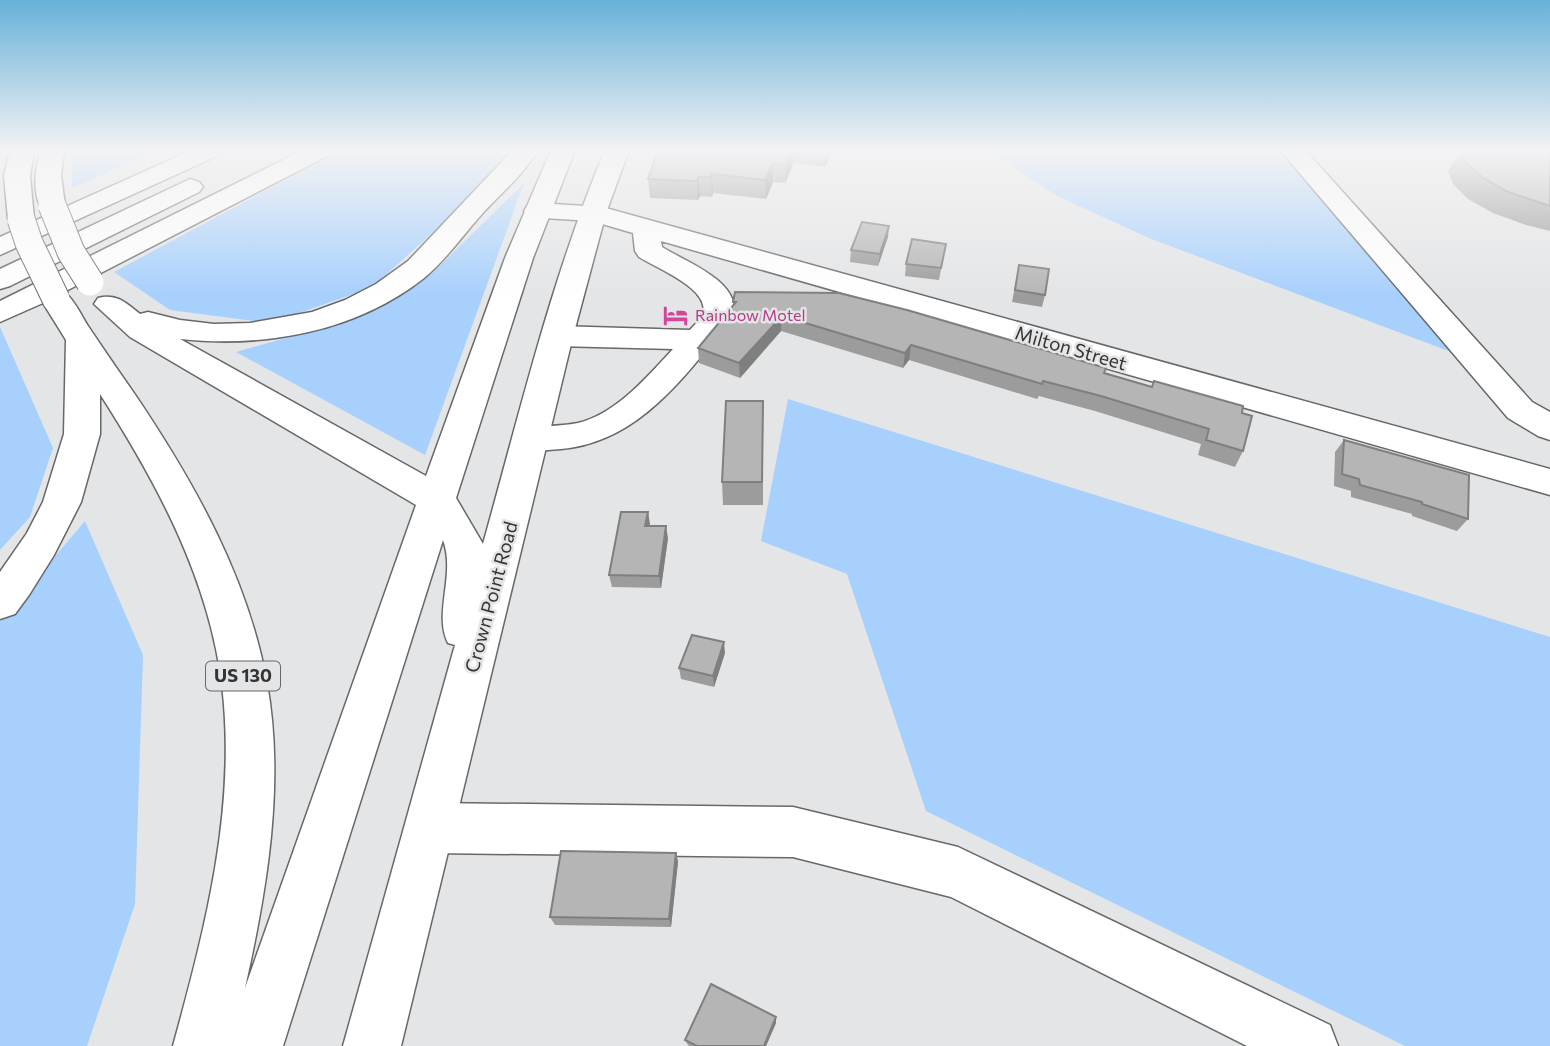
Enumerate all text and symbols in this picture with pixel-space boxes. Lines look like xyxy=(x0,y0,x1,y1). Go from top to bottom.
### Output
hotel icon: Rainbow Motel xyxy=(661,301,689,329)
place label: Rainbow Motel xyxy=(695,305,806,324)
street label: Milton Street xyxy=(1013,321,1130,374)
street label: Crown Point Road xyxy=(459,519,522,675)
road number: US 130 xyxy=(206,662,280,690)

